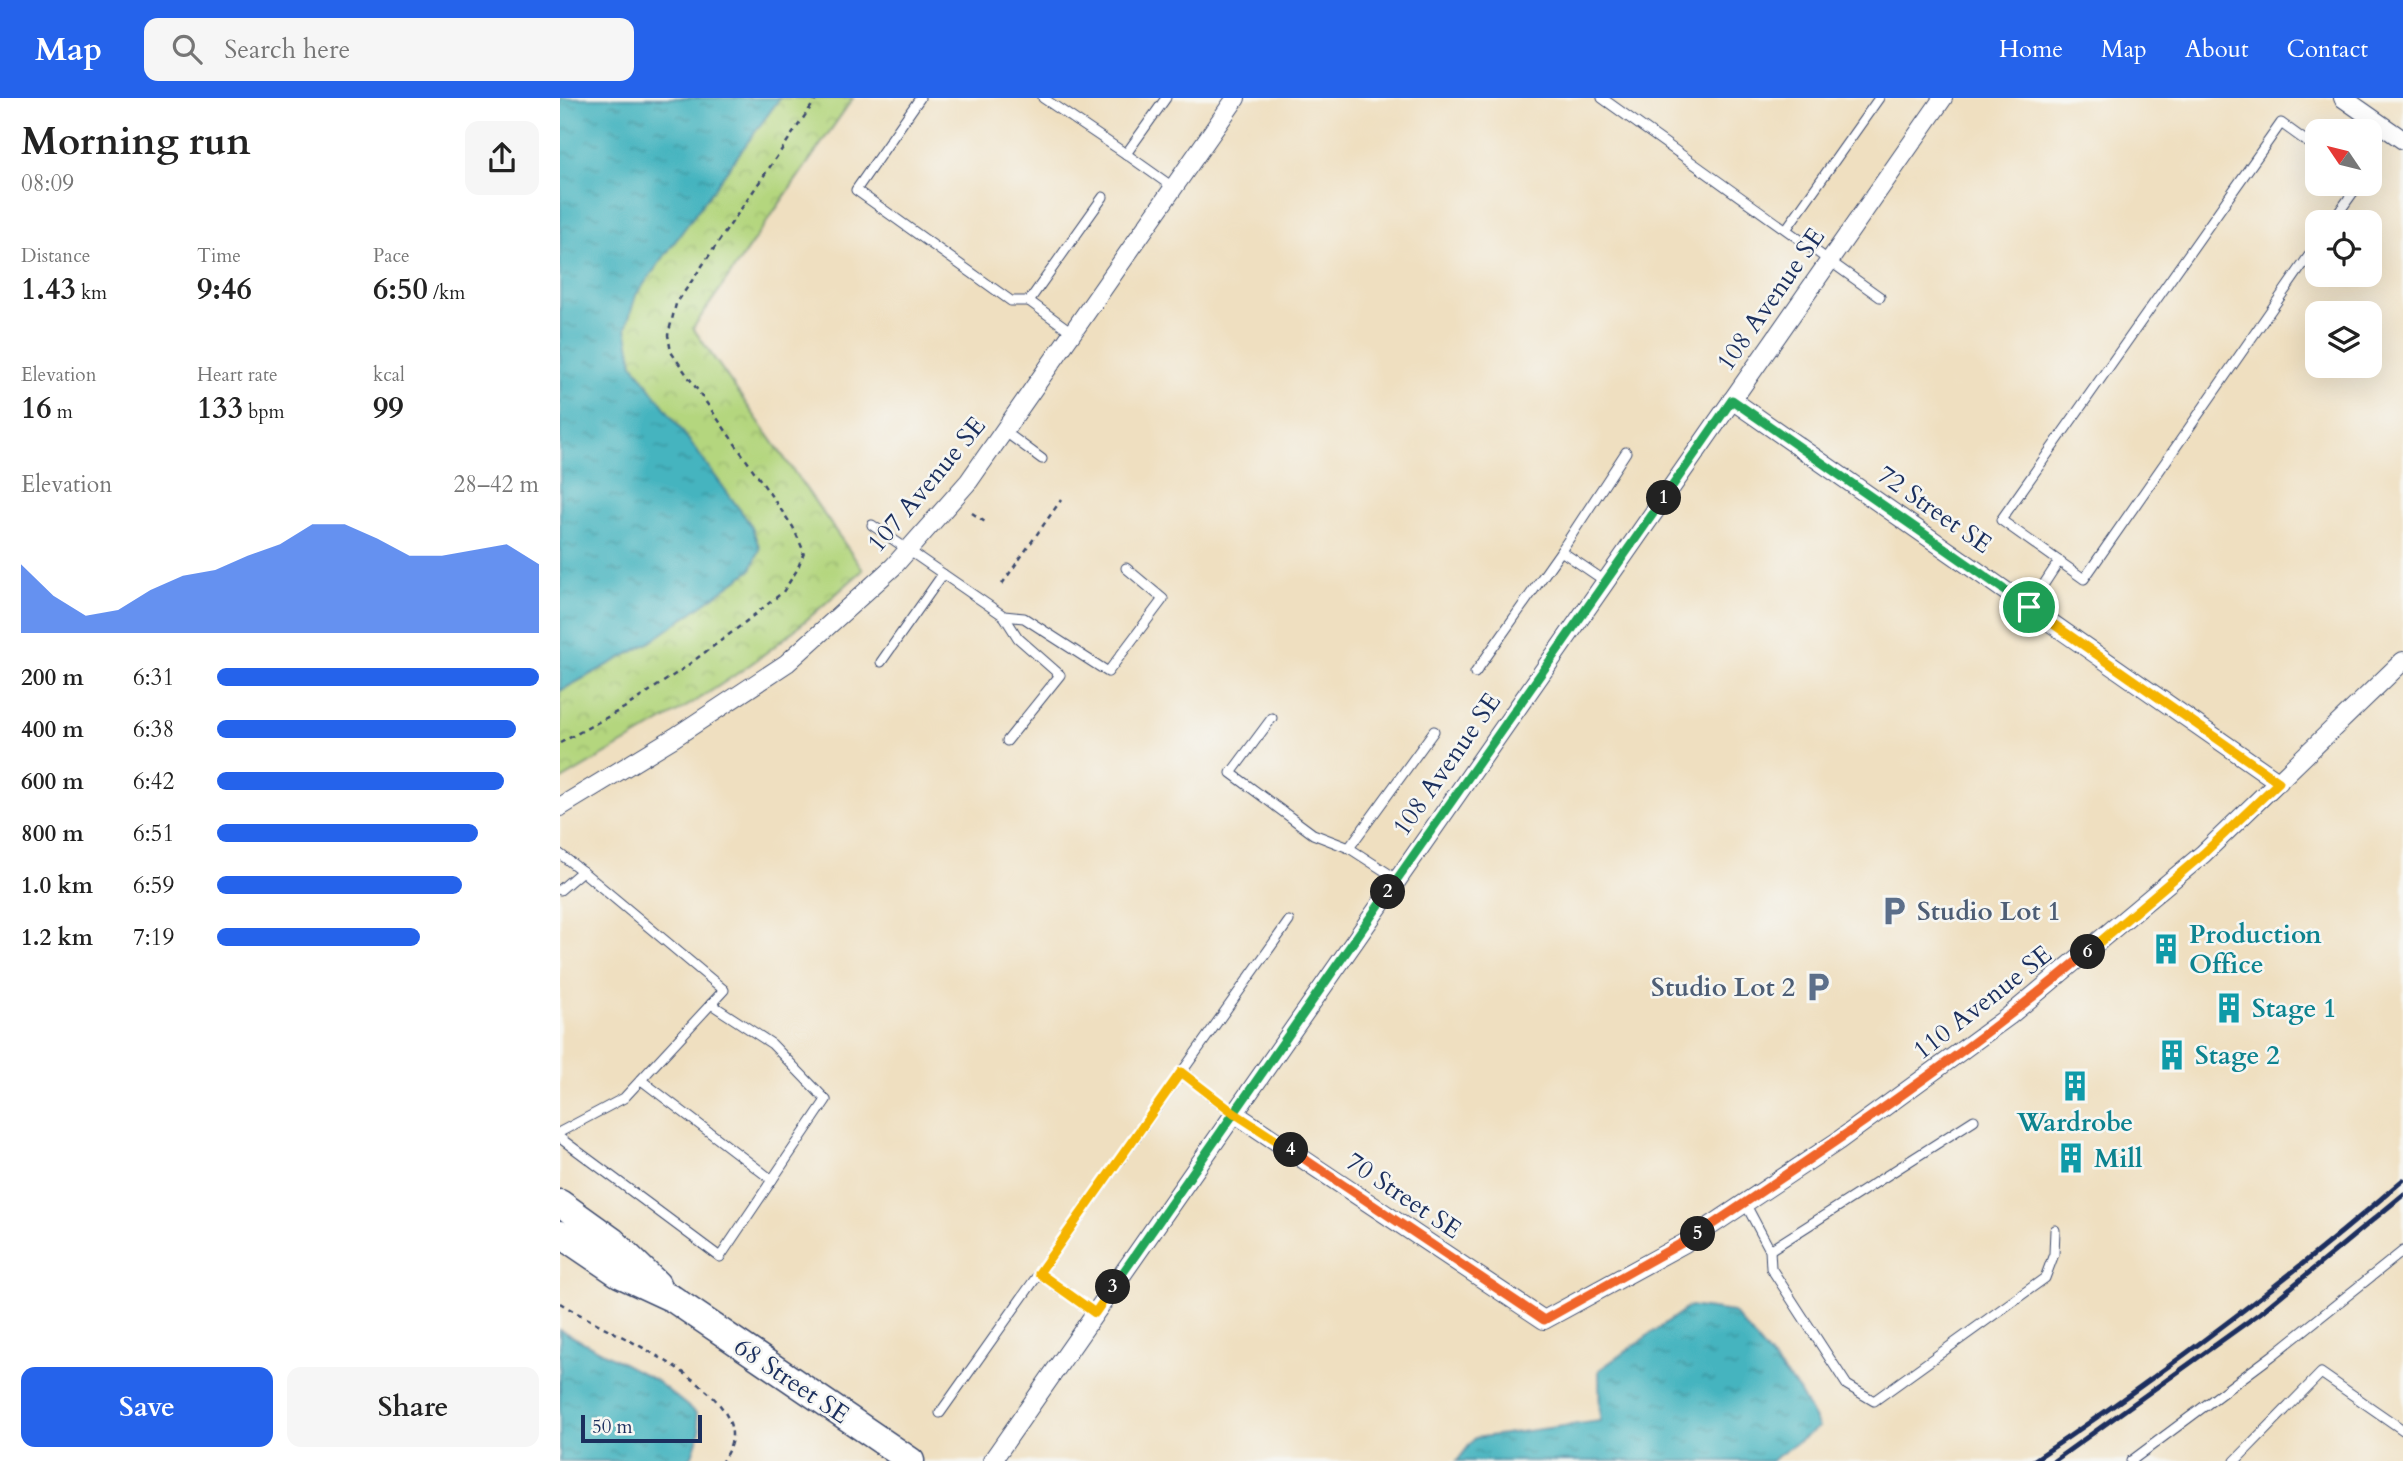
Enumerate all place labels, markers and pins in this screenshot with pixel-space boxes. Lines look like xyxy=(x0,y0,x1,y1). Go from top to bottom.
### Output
pin: 1 xyxy=(1646,480,1682,516)
pin xyxy=(1999,577,2059,637)
pin: 2 xyxy=(1370,874,1406,910)
parking icon: Studio Lot 1 xyxy=(1877,894,1911,928)
place label: Studio Lot 1 xyxy=(1917,894,2061,929)
place label: Production Office xyxy=(2189,917,2322,982)
building icon: Production Office xyxy=(2149,932,2183,966)
pin: 6 xyxy=(2070,934,2106,970)
place label: Studio Lot 2 xyxy=(1651,970,1795,1005)
parking icon: Studio Lot 2 xyxy=(1801,970,1835,1004)
building icon: Stage 1 xyxy=(2212,991,2246,1025)
place label: Stage 1 xyxy=(2252,991,2337,1026)
building icon: Stage 2 xyxy=(2155,1038,2189,1072)
place label: Stage 2 xyxy=(2195,1038,2280,1073)
building icon: Wardrobe xyxy=(2058,1069,2092,1103)
place label: Wardrobe xyxy=(2016,1105,2133,1140)
pin: 4 xyxy=(1274,1132,1308,1168)
building icon: Mill xyxy=(2054,1141,2088,1175)
place label: Mill xyxy=(2094,1141,2143,1176)
pin: 5 xyxy=(1680,1216,1716,1252)
pin: 3 xyxy=(1096,1270,1130,1304)

